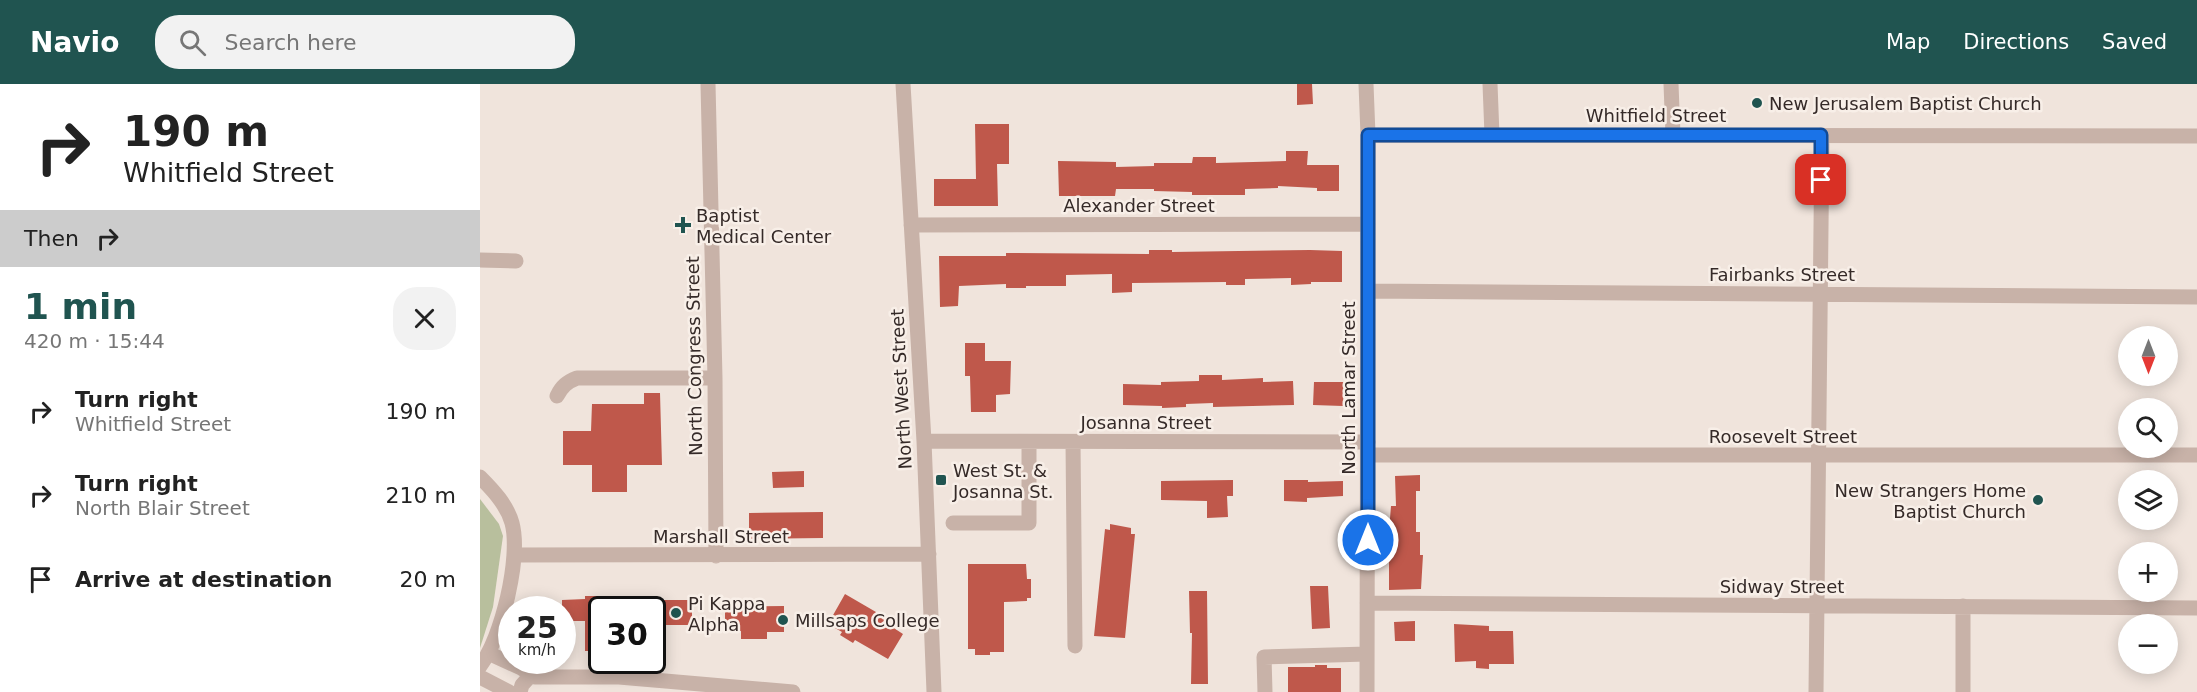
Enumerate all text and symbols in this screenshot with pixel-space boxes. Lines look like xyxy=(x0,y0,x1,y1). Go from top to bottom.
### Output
search box xyxy=(155,15,575,69)
text: Navio xyxy=(30,26,119,59)
icon: search xyxy=(176,26,209,59)
text: Search here xyxy=(224,30,357,55)
text: Map xyxy=(1886,30,1930,54)
text: Directions xyxy=(1963,30,2069,54)
text: Saved xyxy=(2102,30,2167,54)
place label: New Jerusalem Baptist Church xyxy=(1769,93,2042,114)
marker: New Jerusalem Baptist Church xyxy=(1750,96,1764,110)
street label: Whitfield Street xyxy=(1586,105,1726,126)
text: 190 m xyxy=(123,107,269,156)
icon: right xyxy=(24,108,102,186)
pin xyxy=(1795,154,1846,205)
text: Whitfield Street xyxy=(123,157,334,188)
icon: arrive xyxy=(1804,163,1837,196)
street label: Alexander Street xyxy=(1063,195,1215,216)
place label: Baptist Medical Center xyxy=(696,205,832,247)
marker: Baptist Medical Center xyxy=(674,216,692,234)
icon: right xyxy=(91,222,124,255)
text: Then xyxy=(24,226,79,251)
street label: North Congress Street xyxy=(682,256,706,456)
street label: Fairbanks Street xyxy=(1709,264,1855,285)
text: 1 min xyxy=(24,286,137,327)
button: close xyxy=(393,287,456,350)
street label: North Lamar Street xyxy=(1338,301,1359,475)
street label: North West Street xyxy=(886,308,916,470)
north arrow xyxy=(2118,326,2178,386)
map controls xyxy=(2118,326,2178,674)
text: 420 m · 15:44 xyxy=(24,329,165,353)
text: Turn right xyxy=(75,387,198,412)
icon: right xyxy=(24,395,57,428)
button: search xyxy=(2118,398,2178,458)
text: 190 m xyxy=(386,399,456,424)
text: Whitfield Street xyxy=(75,412,231,436)
street label: Josanna Street xyxy=(1080,412,1212,433)
street label: Roosevelt Street xyxy=(1709,426,1857,447)
place label: West St. & Josanna St. xyxy=(952,460,1054,502)
button: layers xyxy=(2118,470,2178,530)
text: Turn right xyxy=(75,471,198,496)
marker: West St. & Josanna St. xyxy=(934,473,948,487)
icon: right xyxy=(24,479,57,512)
place label: New Strangers Home Baptist Church xyxy=(1835,480,2026,522)
text: 210 m xyxy=(386,483,456,508)
marker: New Strangers Home Baptist Church xyxy=(2031,493,2045,507)
text: North Blair Street xyxy=(75,496,250,520)
position arrow xyxy=(1336,508,1400,572)
street label: Marshall Street xyxy=(653,526,789,547)
button: + xyxy=(2118,542,2178,602)
icon: arrive xyxy=(24,563,57,596)
text: Arrive at destination xyxy=(75,567,332,592)
text: 20 m xyxy=(400,567,456,592)
street label: Sidway Street xyxy=(1720,576,1844,597)
place label: Pi Kappa Alpha xyxy=(688,593,766,635)
speed limit sign: 30 xyxy=(588,596,666,674)
marker: Pi Kappa Alpha xyxy=(669,606,683,620)
text: 25 xyxy=(516,610,558,645)
place label: Millsaps College xyxy=(795,610,940,631)
marker: Millsaps College xyxy=(776,613,790,627)
button: − xyxy=(2118,614,2178,674)
text: km/h xyxy=(518,641,556,659)

